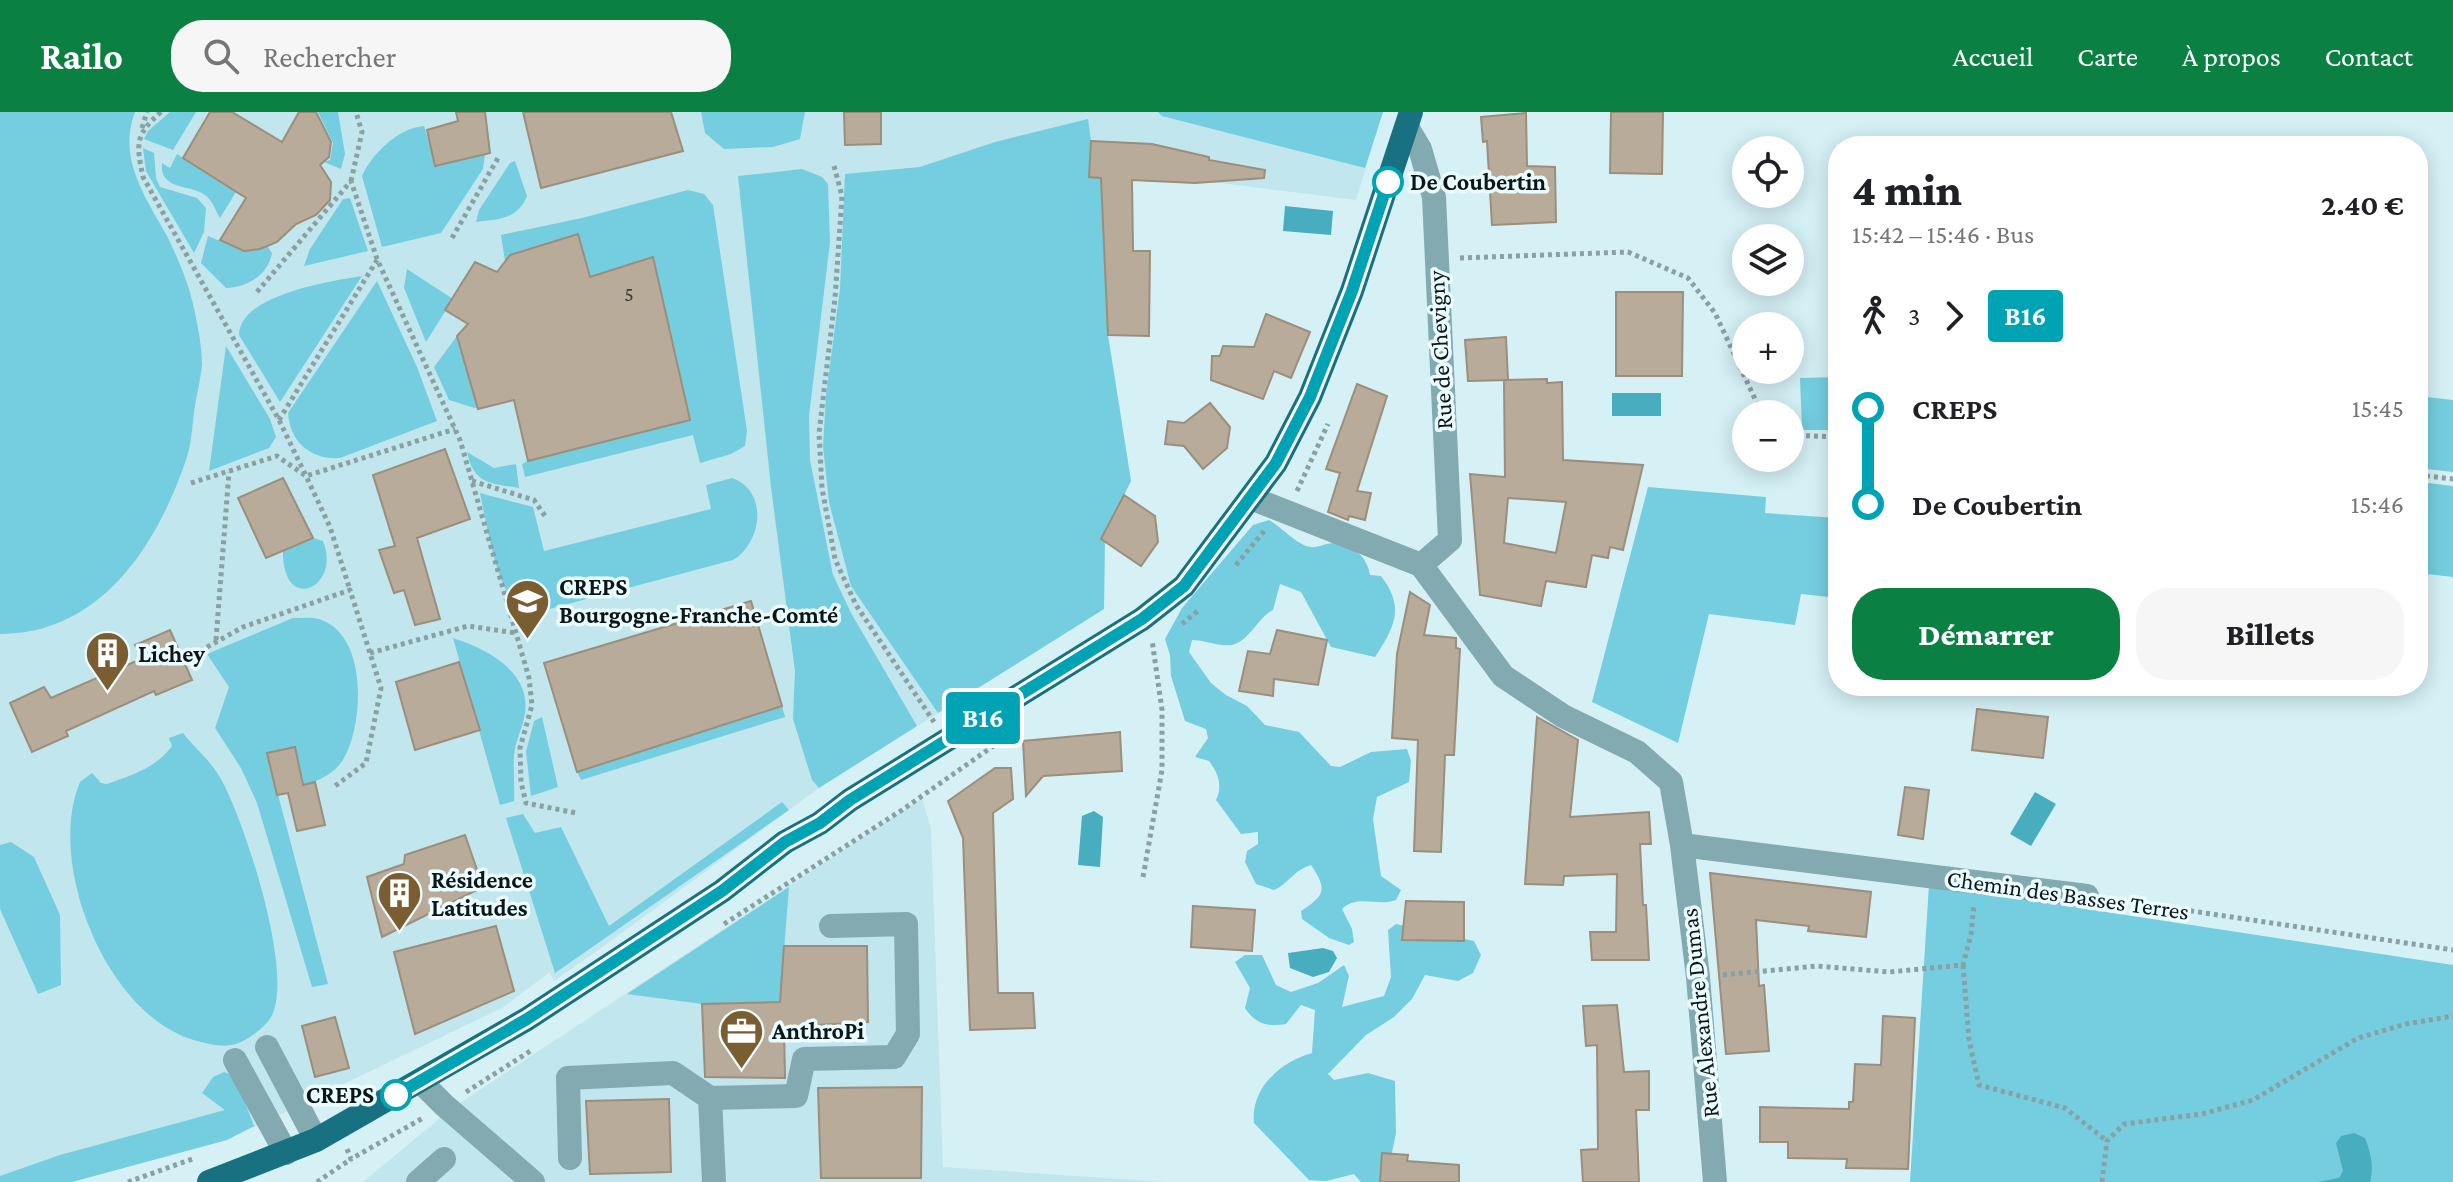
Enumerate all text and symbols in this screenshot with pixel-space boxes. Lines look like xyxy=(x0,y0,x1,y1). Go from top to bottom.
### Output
search box xyxy=(171,20,731,92)
icon: search xyxy=(199,34,243,78)
text: Railo xyxy=(40,35,123,77)
text: Rechercher xyxy=(263,40,396,73)
text: Accueil xyxy=(1953,41,2033,72)
text: Carte xyxy=(2077,41,2138,72)
text: À propos xyxy=(2182,41,2281,72)
text: Contact xyxy=(2325,41,2413,72)
map controls xyxy=(1732,136,1804,472)
button: locate xyxy=(1732,136,1804,208)
text: 4 min xyxy=(1852,166,1962,214)
marker: De Coubertin xyxy=(1373,167,1403,197)
place label: De Coubertin xyxy=(1410,168,1546,195)
text: 2.40 € xyxy=(2321,188,2404,221)
text: 15:42 – 15:46 · Bus xyxy=(1852,220,2034,249)
button: layers xyxy=(1732,224,1804,296)
street label: Rue de Chevigny xyxy=(1422,269,1457,430)
house number: 5 xyxy=(624,283,634,305)
icon: walk xyxy=(1852,294,1896,338)
icon: forward xyxy=(1932,294,1976,338)
text: B16 xyxy=(2004,300,2047,331)
text: 3 xyxy=(1908,302,1920,331)
button: + xyxy=(1732,312,1804,384)
text: CREPS xyxy=(1912,392,1997,425)
text: 15:45 xyxy=(2352,394,2404,423)
button: − xyxy=(1732,400,1804,472)
text: De Coubertin xyxy=(1912,488,2082,521)
text: 15:46 xyxy=(2351,490,2404,519)
place label: CREPS Bourgogne-Franche-Comté xyxy=(559,573,838,628)
school or university icon: CREPS Bourgogne-Franche-Comté xyxy=(504,577,552,640)
button: Démarrer xyxy=(1852,588,2120,680)
button: Billets xyxy=(2136,588,2404,680)
building icon: Lichey xyxy=(83,630,131,693)
place label: Lichey xyxy=(138,640,205,667)
line badge: B16 xyxy=(937,692,1029,744)
text: B16 xyxy=(962,702,1004,733)
street label: Chemin des Basses Terres xyxy=(1945,864,2191,925)
place label: Résidence Latitudes xyxy=(431,866,533,921)
building icon: Résidence Latitudes xyxy=(376,870,424,933)
street label: Rue Alexandre Dumas xyxy=(1675,907,1724,1119)
office icon: AnthroPi xyxy=(717,1007,765,1070)
place label: AnthroPi xyxy=(771,1017,864,1044)
marker: CREPS xyxy=(381,1080,411,1110)
place label: CREPS xyxy=(306,1081,374,1108)

